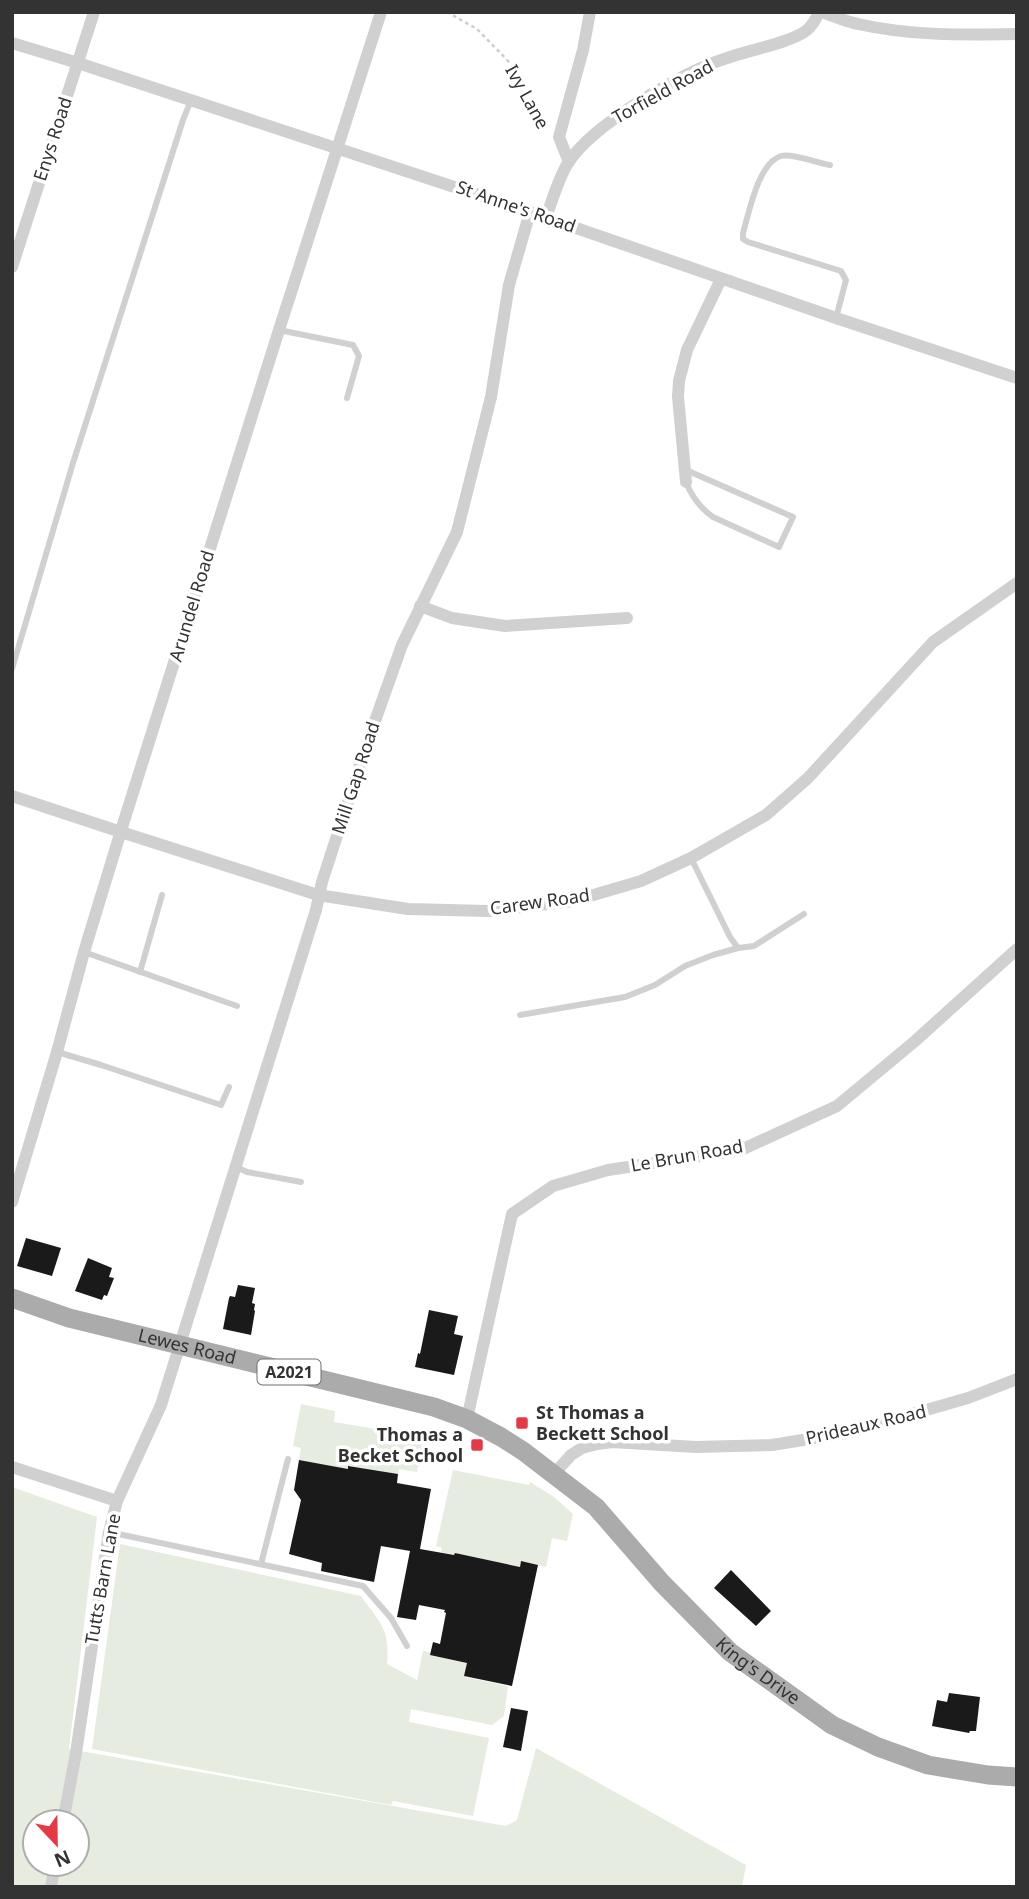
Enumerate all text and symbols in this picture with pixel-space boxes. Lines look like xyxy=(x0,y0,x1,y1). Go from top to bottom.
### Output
street label: Torfield Road xyxy=(608,54,717,129)
street label: Ivy Lane xyxy=(500,60,555,133)
street label: Enys Road xyxy=(27,94,77,184)
street label: St Anne's Road xyxy=(453,174,579,238)
street label: Arundel Road xyxy=(163,547,219,664)
street label: Mill Gap Road xyxy=(326,718,385,837)
street label: Carew Road xyxy=(488,882,591,920)
street label: Le Brun Road xyxy=(629,1133,745,1177)
street label: Lewes Road xyxy=(136,1322,239,1369)
road number: A2021 xyxy=(258,1360,320,1384)
street label: Prideaux Road xyxy=(803,1399,928,1450)
place label: St Thomas a Beckett School xyxy=(536,1400,669,1445)
marker: St Thomas a Beckett School xyxy=(514,1415,530,1431)
place label: Thomas a Becket School xyxy=(338,1422,463,1467)
marker: Thomas a Becket School xyxy=(469,1437,485,1453)
street label: Tutts Barn Lane xyxy=(79,1512,125,1646)
street label: King's Drive xyxy=(711,1631,805,1709)
north arrow xyxy=(21,1808,91,1878)
text: N xyxy=(50,1844,74,1874)

